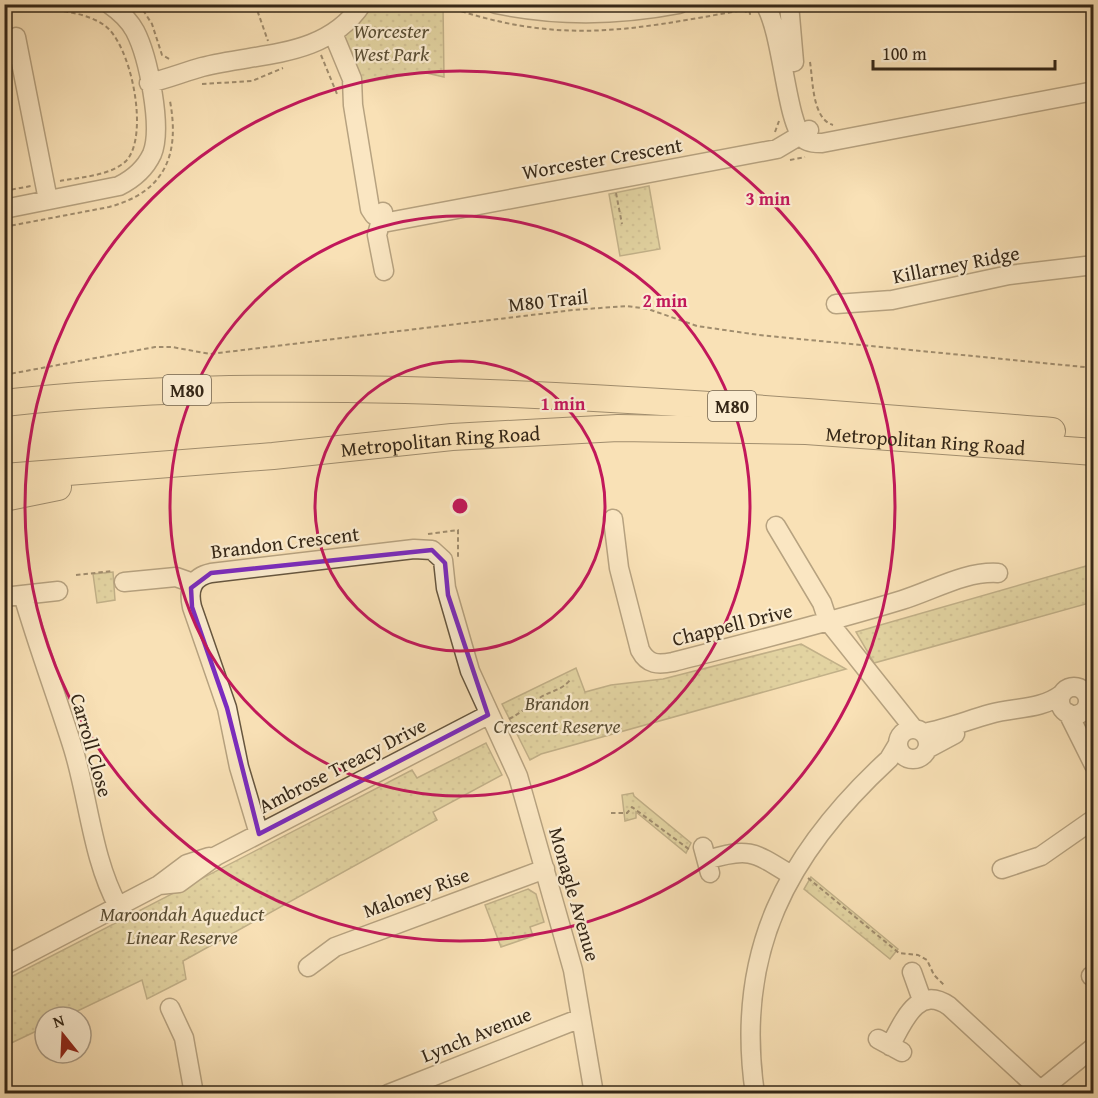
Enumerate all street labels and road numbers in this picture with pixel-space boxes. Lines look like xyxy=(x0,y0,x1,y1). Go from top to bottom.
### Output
street label: Worcester Crescent xyxy=(520,130,684,186)
street label: Killarney Ridge xyxy=(890,238,1022,290)
street label: M80 Trail xyxy=(507,281,590,319)
road number: M80 xyxy=(163,375,211,405)
road number: M80 xyxy=(708,391,756,421)
street label: Metropolitan Ring Road xyxy=(339,418,541,463)
street label: Metropolitan Ring Road xyxy=(825,418,1027,461)
street label: Brandon Crescent xyxy=(209,519,361,565)
street label: Chappell Drive xyxy=(669,595,795,653)
street label: Carroll Close xyxy=(63,690,121,800)
street label: Ambrose Treacy Drive xyxy=(253,710,431,820)
street label: Monagle Avenue xyxy=(542,824,608,964)
street label: Maloney Rise xyxy=(359,859,473,925)
street label: Lynch Avenue xyxy=(417,999,535,1069)

